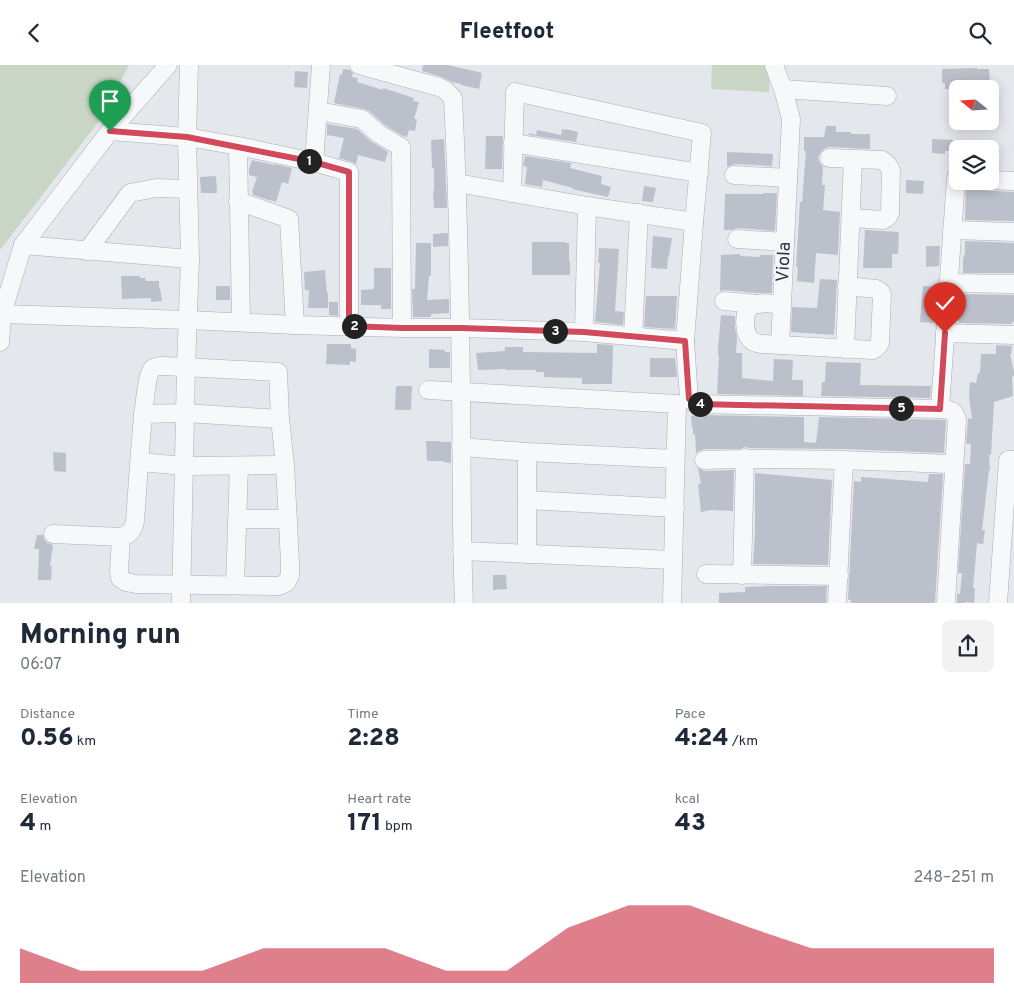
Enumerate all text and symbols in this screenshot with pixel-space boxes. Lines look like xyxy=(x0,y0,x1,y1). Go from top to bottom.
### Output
icon: back xyxy=(20,19,48,47)
text: Fleetfoot xyxy=(460,19,554,46)
icon: search xyxy=(966,19,994,47)
pin xyxy=(89,80,131,131)
north arrow xyxy=(949,80,999,130)
map controls xyxy=(949,80,999,190)
icon: arrive xyxy=(96,87,124,115)
button: layers xyxy=(949,140,999,190)
pin: 1 xyxy=(296,149,322,173)
text: 1 xyxy=(307,153,312,170)
street label: Viola xyxy=(772,241,797,283)
pin xyxy=(924,282,966,333)
icon: check xyxy=(931,289,959,317)
pin: 2 xyxy=(342,313,366,339)
text: 2 xyxy=(350,318,359,335)
pin: 3 xyxy=(542,319,568,343)
text: 3 xyxy=(551,323,560,340)
pin: 4 xyxy=(688,391,712,417)
pin: 5 xyxy=(888,395,914,421)
text: 4 xyxy=(696,396,705,413)
text: 5 xyxy=(897,400,906,417)
text: Morning run xyxy=(20,618,181,654)
button: share xyxy=(942,620,994,672)
text: 06:07 xyxy=(20,655,62,675)
text: Distance xyxy=(20,706,75,723)
text: Time xyxy=(347,706,379,723)
text: Pace xyxy=(675,706,705,723)
text: 0.56 xyxy=(20,723,74,755)
text: 2:28 xyxy=(347,723,400,755)
text: 4:24 xyxy=(675,723,729,755)
text: km xyxy=(74,733,96,750)
text: /km xyxy=(729,733,758,750)
text: Elevation xyxy=(20,791,78,808)
text: Heart rate xyxy=(347,791,411,808)
text: kcal xyxy=(675,791,700,808)
text: 4 xyxy=(20,808,36,840)
text: 171 xyxy=(347,808,382,840)
text: 43 xyxy=(675,808,706,840)
text: m xyxy=(36,818,51,835)
text: bpm xyxy=(382,818,413,835)
text: Elevation xyxy=(20,868,86,888)
text: 248–251 m xyxy=(914,868,994,888)

